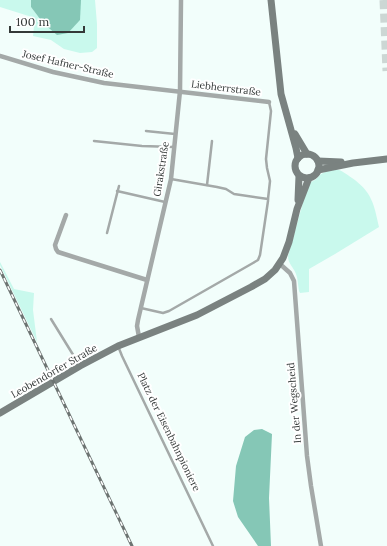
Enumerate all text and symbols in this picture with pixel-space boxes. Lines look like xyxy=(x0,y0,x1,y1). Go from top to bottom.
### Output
scale bar xyxy=(10,8,84,34)
text: 100 m xyxy=(16,14,49,29)
street label: Josef Hafner-Straße xyxy=(20,47,116,81)
street label: Liebherrstraße xyxy=(190,77,262,99)
street label: Girakstraße xyxy=(150,140,172,197)
street label: Leobendorfer Straße xyxy=(9,341,100,401)
street label: In der Wegscheid xyxy=(284,362,304,444)
street label: Platz der Eisenbahnpioniere xyxy=(135,370,204,494)

